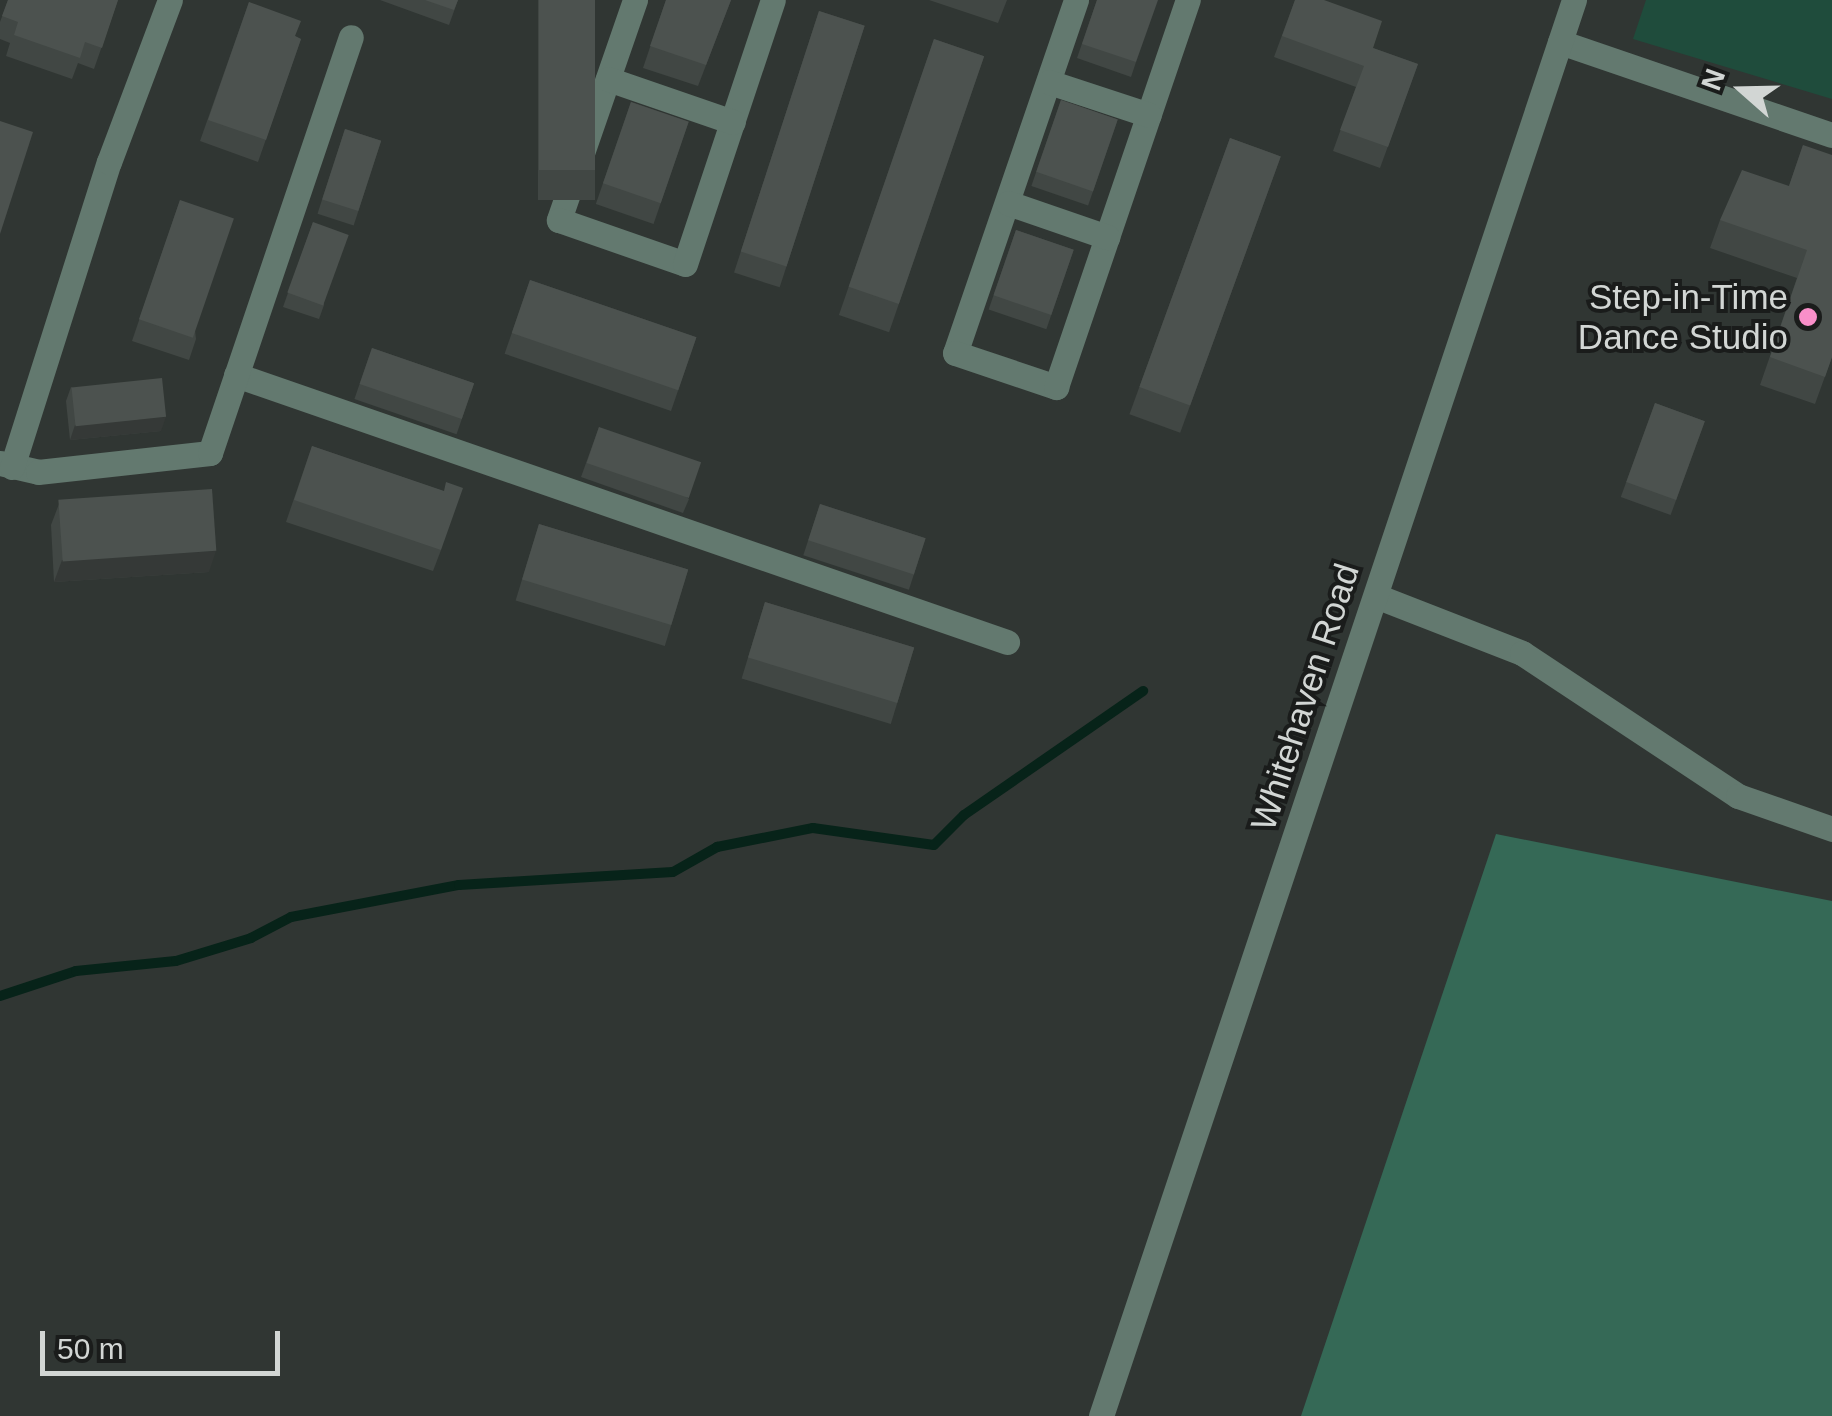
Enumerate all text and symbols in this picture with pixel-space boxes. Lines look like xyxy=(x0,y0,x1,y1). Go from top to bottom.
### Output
north arrow xyxy=(1692,40,1792,140)
text: N xyxy=(1695,65,1731,94)
place label: Step-in-Time Dance Studio xyxy=(1578,276,1788,358)
marker: Step-in-Time Dance Studio xyxy=(1797,306,1819,328)
street label: Whitehaven Road xyxy=(1242,558,1368,836)
scale bar xyxy=(45,1311,285,1373)
text: 50 m xyxy=(57,1332,124,1365)

